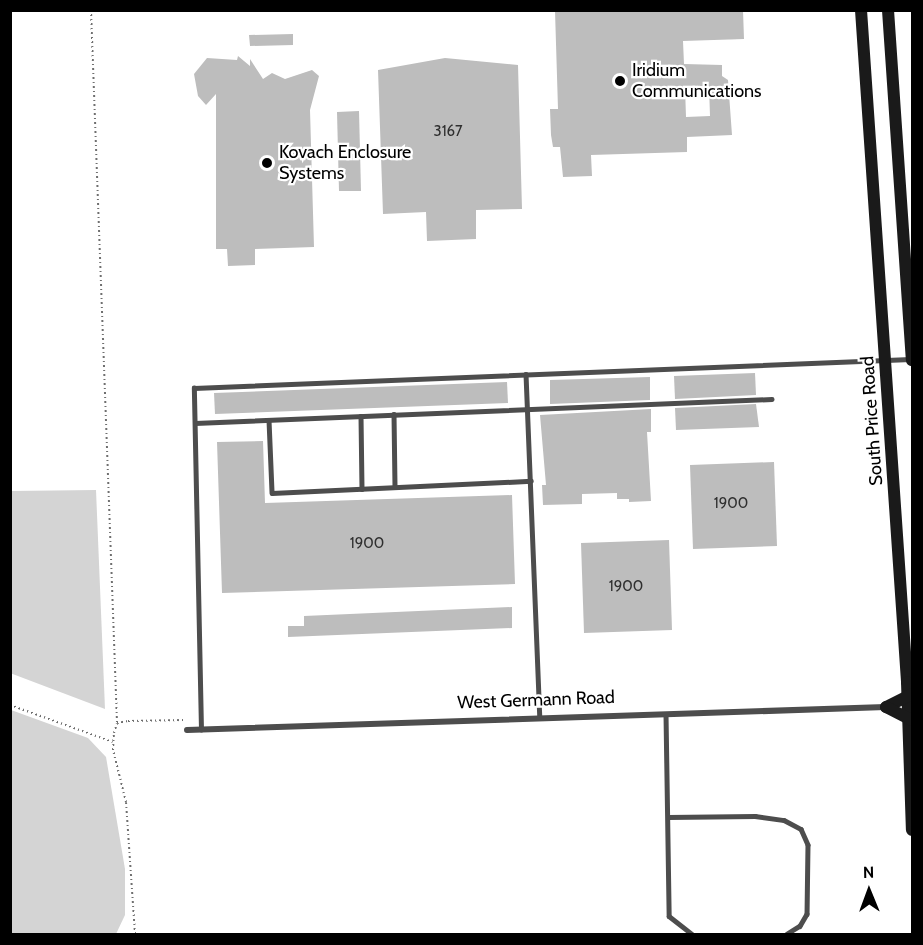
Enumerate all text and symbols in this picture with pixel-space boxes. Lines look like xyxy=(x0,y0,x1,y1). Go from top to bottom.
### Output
place label: Iridium Communications xyxy=(632,60,762,103)
marker: Iridium Communications xyxy=(613,74,627,88)
house number: 3167 xyxy=(434,123,462,141)
place label: Kovach Enclosure Systems xyxy=(279,142,411,184)
marker: Kovach Enclosure Systems xyxy=(260,156,274,170)
street label: South Price Road xyxy=(857,356,887,486)
house number: 1900 xyxy=(714,495,748,513)
house number: 1900 xyxy=(350,535,384,553)
house number: 1900 xyxy=(609,578,643,596)
street label: West Germann Road xyxy=(457,686,615,714)
north arrow xyxy=(839,861,899,921)
text: N xyxy=(863,863,874,882)

